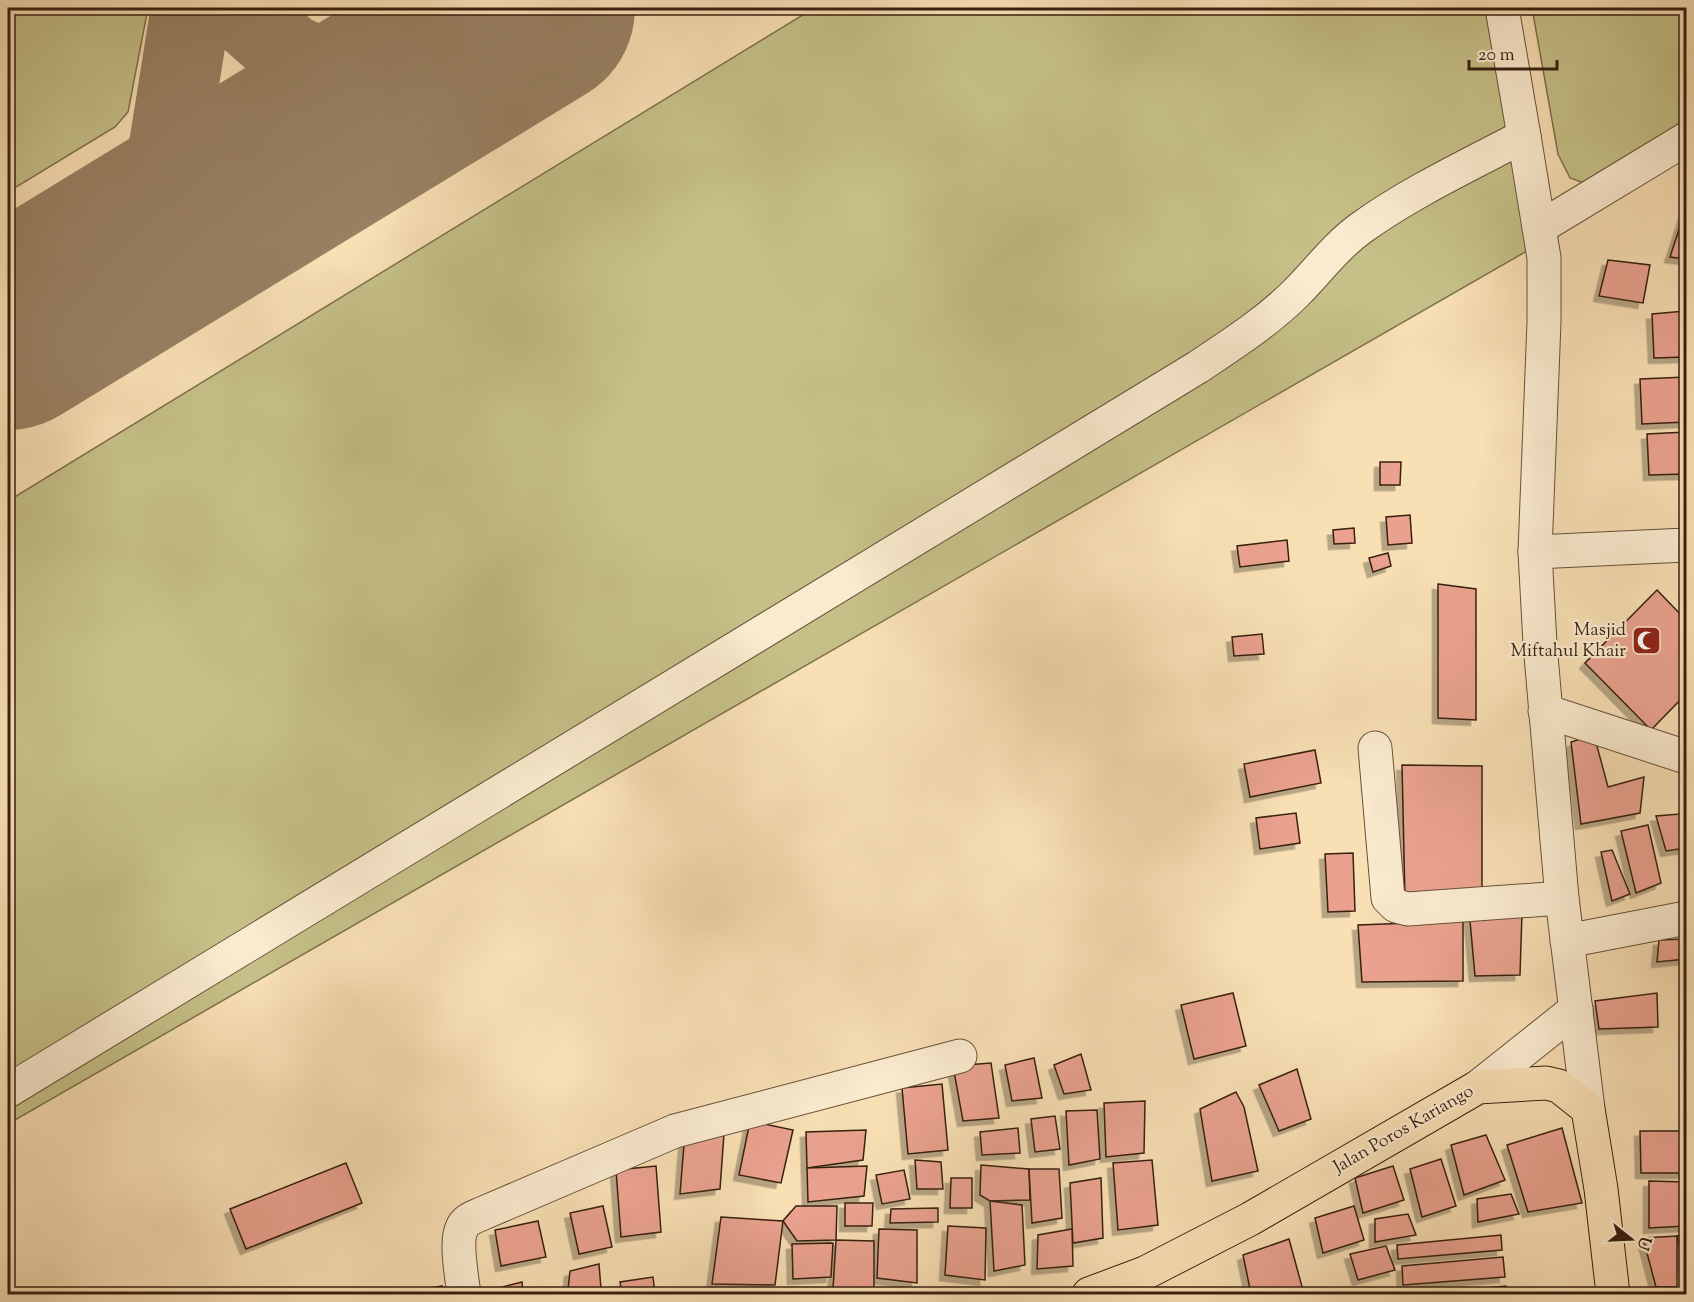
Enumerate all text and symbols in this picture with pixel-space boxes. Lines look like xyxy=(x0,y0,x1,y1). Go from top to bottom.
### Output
scale bar xyxy=(1469,33,1558,71)
text: 20 m xyxy=(1478,43,1515,69)
place label: Masjid Miftahul Khair xyxy=(1510,618,1626,665)
mosque icon: Masjid Miftahul Khair xyxy=(1631,625,1663,657)
street label: Jalan Poros Kariango xyxy=(1328,1079,1479,1181)
north arrow xyxy=(1601,1209,1661,1269)
text: U xyxy=(1630,1233,1656,1254)

